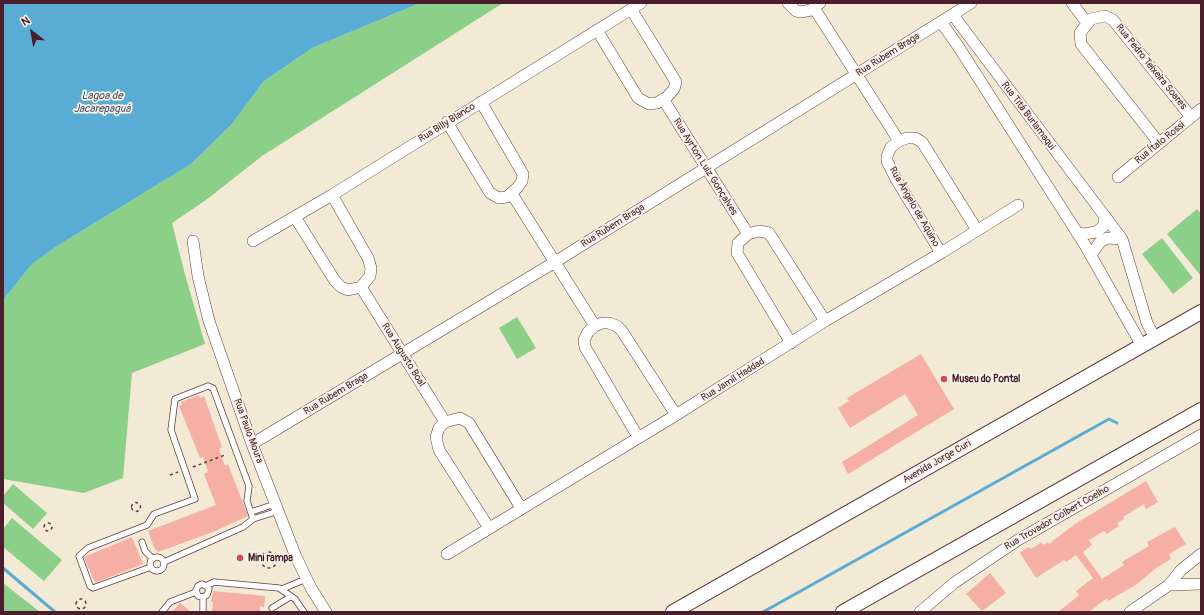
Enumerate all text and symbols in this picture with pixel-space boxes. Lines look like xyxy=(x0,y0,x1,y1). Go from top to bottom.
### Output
north arrow xyxy=(12,12,52,52)
text: N xyxy=(19,14,32,29)
street label: Rua Pedro Teixeira Soares xyxy=(1113,22,1189,112)
street label: Rua Rubem Braga xyxy=(854,31,922,79)
street label: Rua Titá Burlamaqui xyxy=(998,80,1058,152)
water label: Lagoa de Jacarepaguá xyxy=(74,89,130,115)
street label: Rua Billy Blanco xyxy=(416,101,478,145)
street label: Rua Ayrton Luiz Gonçalves xyxy=(670,116,740,218)
street label: Rua Ítalo Rossi xyxy=(1133,119,1187,167)
street label: Rua Ângelo de Aquino xyxy=(886,165,942,249)
street label: Rua Rubem Braga xyxy=(579,202,647,250)
street label: Rua Augusto Boal xyxy=(379,321,427,389)
street label: Rua Jamil Haddad xyxy=(699,356,767,404)
street label: Rua Rubem Braga xyxy=(302,370,370,418)
place label: Museu do Pontal xyxy=(952,373,1020,385)
marker: Museu do Pontal xyxy=(939,374,949,384)
street label: Rua Paulo Moura xyxy=(231,397,265,465)
street label: Avenida Jorge Curi xyxy=(901,438,973,486)
street label: Rua Trovador Colbert Coelho xyxy=(1002,483,1112,553)
place label: Mini rampa xyxy=(248,552,293,564)
marker: Mini rampa xyxy=(235,553,245,563)

